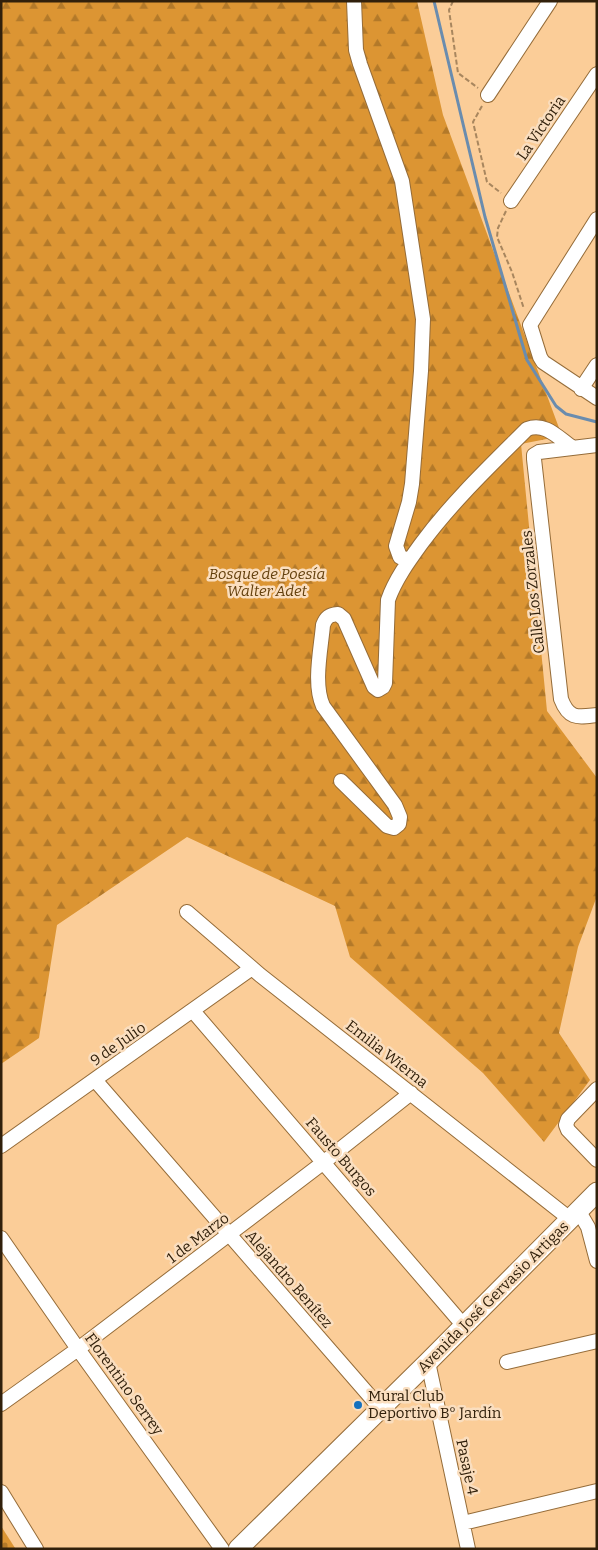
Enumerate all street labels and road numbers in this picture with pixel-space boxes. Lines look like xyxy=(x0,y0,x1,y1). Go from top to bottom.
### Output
street label: La Victoria xyxy=(513,92,569,164)
street label: Calle Los Zorzales xyxy=(518,530,548,654)
street label: Emilia Wierna xyxy=(342,1016,432,1092)
street label: 9 de Julio xyxy=(87,1018,149,1070)
street label: Fausto Burgos xyxy=(302,1114,380,1200)
street label: 1 de Marzo xyxy=(163,1209,233,1267)
street label: Avenida José Gervasio Artigas xyxy=(413,1217,573,1377)
street label: Alejandro Benítez xyxy=(242,1226,336,1332)
street label: Florentino Serrey xyxy=(81,1329,167,1439)
street label: Pasaje 4 xyxy=(452,1438,482,1497)

